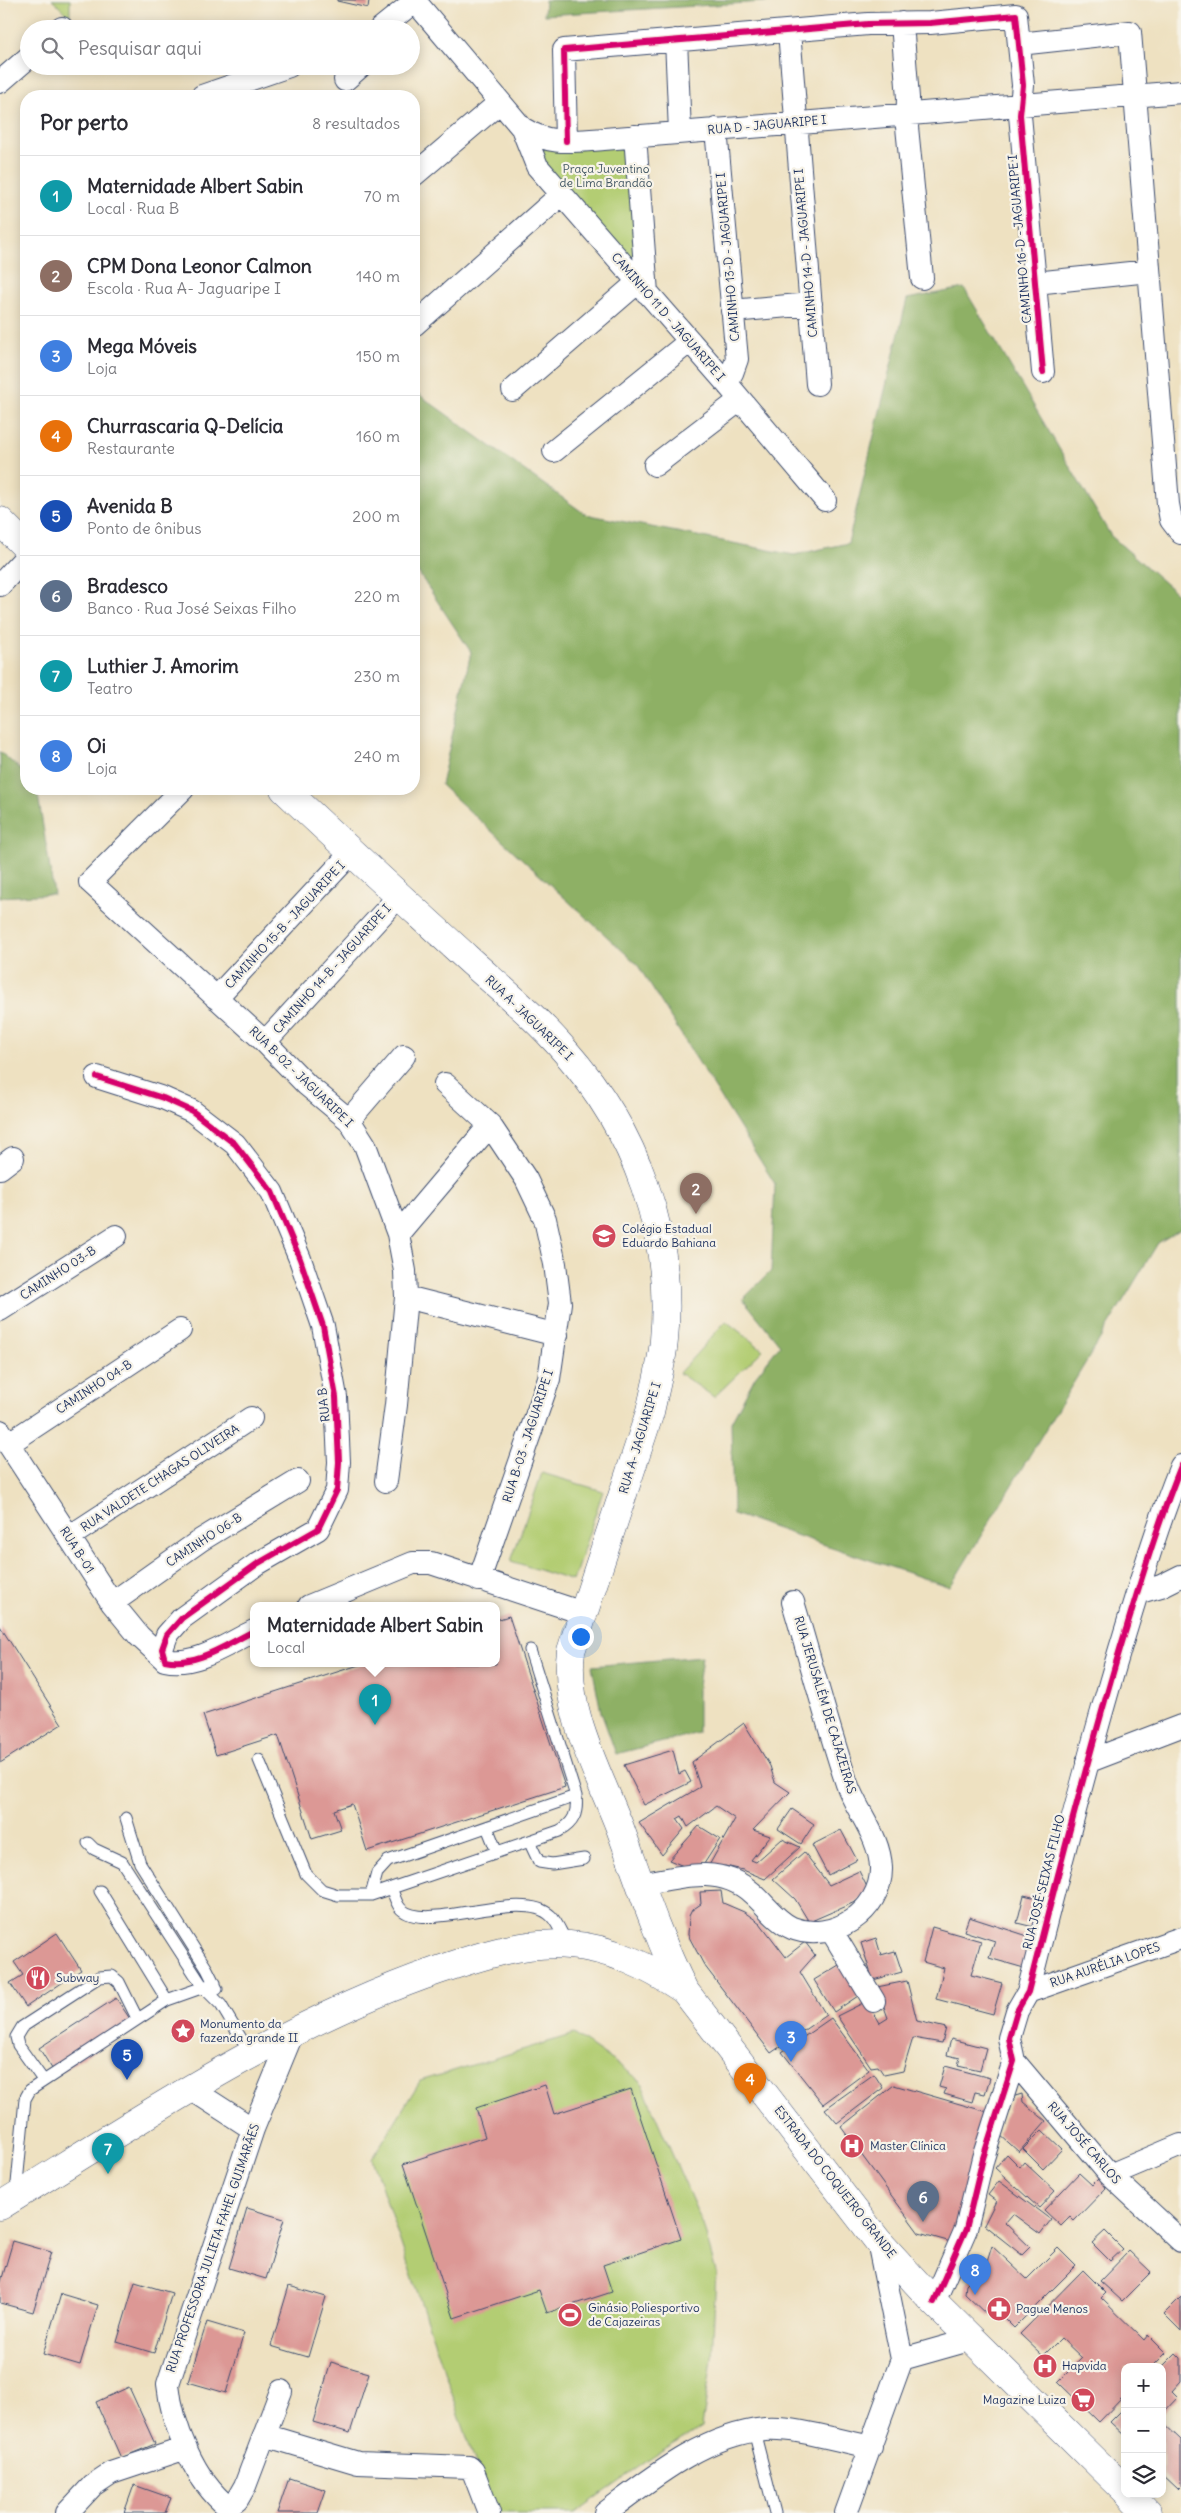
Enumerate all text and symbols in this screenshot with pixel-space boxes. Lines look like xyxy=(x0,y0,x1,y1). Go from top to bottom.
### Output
search box xyxy=(20,20,420,75)
icon: search xyxy=(38,34,66,62)
text: Pesquisar aqui xyxy=(78,36,202,60)
text: Por perto xyxy=(40,109,128,136)
street label: RUA D - JAGUARIPE I xyxy=(707,112,827,137)
text: 8 resultados xyxy=(312,113,400,133)
street label: CAMINHO 16-D - JAGUARIPE I xyxy=(1005,154,1034,324)
park label: Praça Juventino de Lima Brandão xyxy=(560,161,653,190)
street label: CAMINHO 14-D - JAGUARIPE I xyxy=(791,168,820,338)
street label: CAMINHO 13-D - JAGUARIPE I xyxy=(713,172,742,342)
text: Maternidade Albert Sabin xyxy=(87,174,303,198)
text: 1 xyxy=(53,186,59,206)
text: 70 m xyxy=(364,186,400,206)
text: Local · Rua B xyxy=(87,198,179,218)
street label: CAMINHO 11 D - JAGUARIPE I xyxy=(609,249,728,384)
text: CPM Dona Leonor Calmon xyxy=(87,254,312,278)
text: 2 xyxy=(52,266,60,286)
text: 140 m xyxy=(356,266,400,286)
text: Escola · Rua A- Jaguaripe I xyxy=(87,278,281,298)
text: Mega Móveis xyxy=(87,334,197,358)
text: 3 xyxy=(51,346,61,366)
text: 150 m xyxy=(356,346,400,366)
text: Loja xyxy=(87,358,117,378)
text: Churrascaria Q-Delícia xyxy=(87,414,283,438)
text: 4 xyxy=(51,426,61,446)
text: 160 m xyxy=(356,426,400,446)
text: Restaurante xyxy=(87,438,175,458)
text: Avenida B xyxy=(87,494,173,518)
text: 5 xyxy=(51,506,61,526)
text: 200 m xyxy=(352,506,400,526)
text: Ponto de ônibus xyxy=(87,518,202,538)
text: Bradesco xyxy=(87,574,168,598)
text: 6 xyxy=(51,586,61,606)
text: 220 m xyxy=(354,586,400,606)
text: Banco · Rua José Seixas Filho xyxy=(87,598,297,618)
text: Luthier J. Amorim xyxy=(87,654,239,678)
text: 7 xyxy=(52,666,60,686)
text: 230 m xyxy=(354,666,400,686)
text: Teatro xyxy=(87,678,133,698)
text: Oi xyxy=(87,734,106,758)
text: 8 xyxy=(51,746,61,766)
text: 240 m xyxy=(354,746,400,766)
text: Loja xyxy=(87,758,117,778)
street label: CAMINHO 15-B - JAGUARIPE I xyxy=(222,858,348,992)
street label: CAMINHO 14-B - JAGUARIPE I xyxy=(270,901,394,1036)
street label: RUA A- JAGUARIPE I xyxy=(482,972,576,1063)
street label: RUA B-02 - JAGUARIPE I xyxy=(246,1023,356,1130)
pin: 2 xyxy=(680,1173,712,1214)
place label: Colégio Estadual Eduardo Bahiana xyxy=(622,1221,716,1250)
school or university icon: Colégio Estadual Eduardo Bahiana xyxy=(591,1223,617,1249)
street label: CAMINHO 03-B xyxy=(17,1242,99,1303)
street label: CAMINHO 04-B xyxy=(53,1356,135,1417)
street label: RUA B-03 - JAGUARIPE I xyxy=(499,1368,556,1504)
street label: RUA A- JAGUARIPE I xyxy=(615,1380,664,1495)
street label: RUA B xyxy=(314,1387,333,1423)
street label: RUA VALDETE CHAGAS OLIVEIRA xyxy=(78,1421,242,1534)
street label: CAMINHO 06-B xyxy=(163,1509,245,1570)
street label: RUA B-01 xyxy=(57,1524,98,1576)
popup xyxy=(250,1602,500,1667)
text: Maternidade Albert Sabin xyxy=(267,1613,483,1637)
street label: RUA JERUSALÉM DE CAJAZEIRAS xyxy=(791,1614,860,1796)
your location xyxy=(568,1624,594,1650)
text: Local xyxy=(267,1637,305,1657)
pin: 1 xyxy=(359,1684,391,1725)
street label: RUA JOSÉ SEIXAS FILHO xyxy=(1019,1813,1068,1951)
street label: RUA AURÉLIA LOPES xyxy=(1048,1939,1162,1990)
restaurant icon: Subway xyxy=(25,1965,51,1991)
place label: Subway xyxy=(56,1970,99,1985)
place label: Monumento da fazenda grande II xyxy=(200,2016,298,2045)
place icon: Monumento da fazenda grande II xyxy=(170,2018,196,2044)
pin: 3 xyxy=(775,2021,807,2062)
pin: 5 xyxy=(111,2039,143,2080)
pin: 4 xyxy=(734,2063,766,2104)
street label: RUA JOSÉ CARLOS xyxy=(1045,2099,1124,2187)
street label: ESTRADA DO COQUEIRO GRANDE xyxy=(771,2103,899,2261)
street label: RUA PROFESSORA JULIETA FAHEL GUIMARÃES xyxy=(163,2121,262,2374)
pin: 7 xyxy=(92,2133,124,2174)
hospital icon: Master Clínica xyxy=(839,2133,865,2159)
place label: Master Clínica xyxy=(870,2138,946,2153)
pin: 6 xyxy=(907,2181,939,2222)
pin: 8 xyxy=(959,2254,991,2295)
pharmacy icon: Pague Menos xyxy=(986,2296,1012,2322)
place label: Ginásio Poliesportivo de Cajazeiras xyxy=(588,2300,700,2329)
place label: Pague Menos xyxy=(1016,2301,1088,2316)
sports icon: Ginásio Poliesportivo de Cajazeiras xyxy=(557,2302,583,2328)
hospital icon: Hapvida xyxy=(1032,2353,1058,2379)
place label: Hapvida xyxy=(1062,2358,1107,2373)
map controls xyxy=(1121,2363,1166,2498)
button: + xyxy=(1121,2363,1166,2408)
supermarket icon: Magazine Luiza xyxy=(1070,2387,1096,2413)
place label: Magazine Luiza xyxy=(983,2392,1066,2407)
button: − xyxy=(1121,2408,1166,2453)
button: layers xyxy=(1121,2453,1166,2498)

